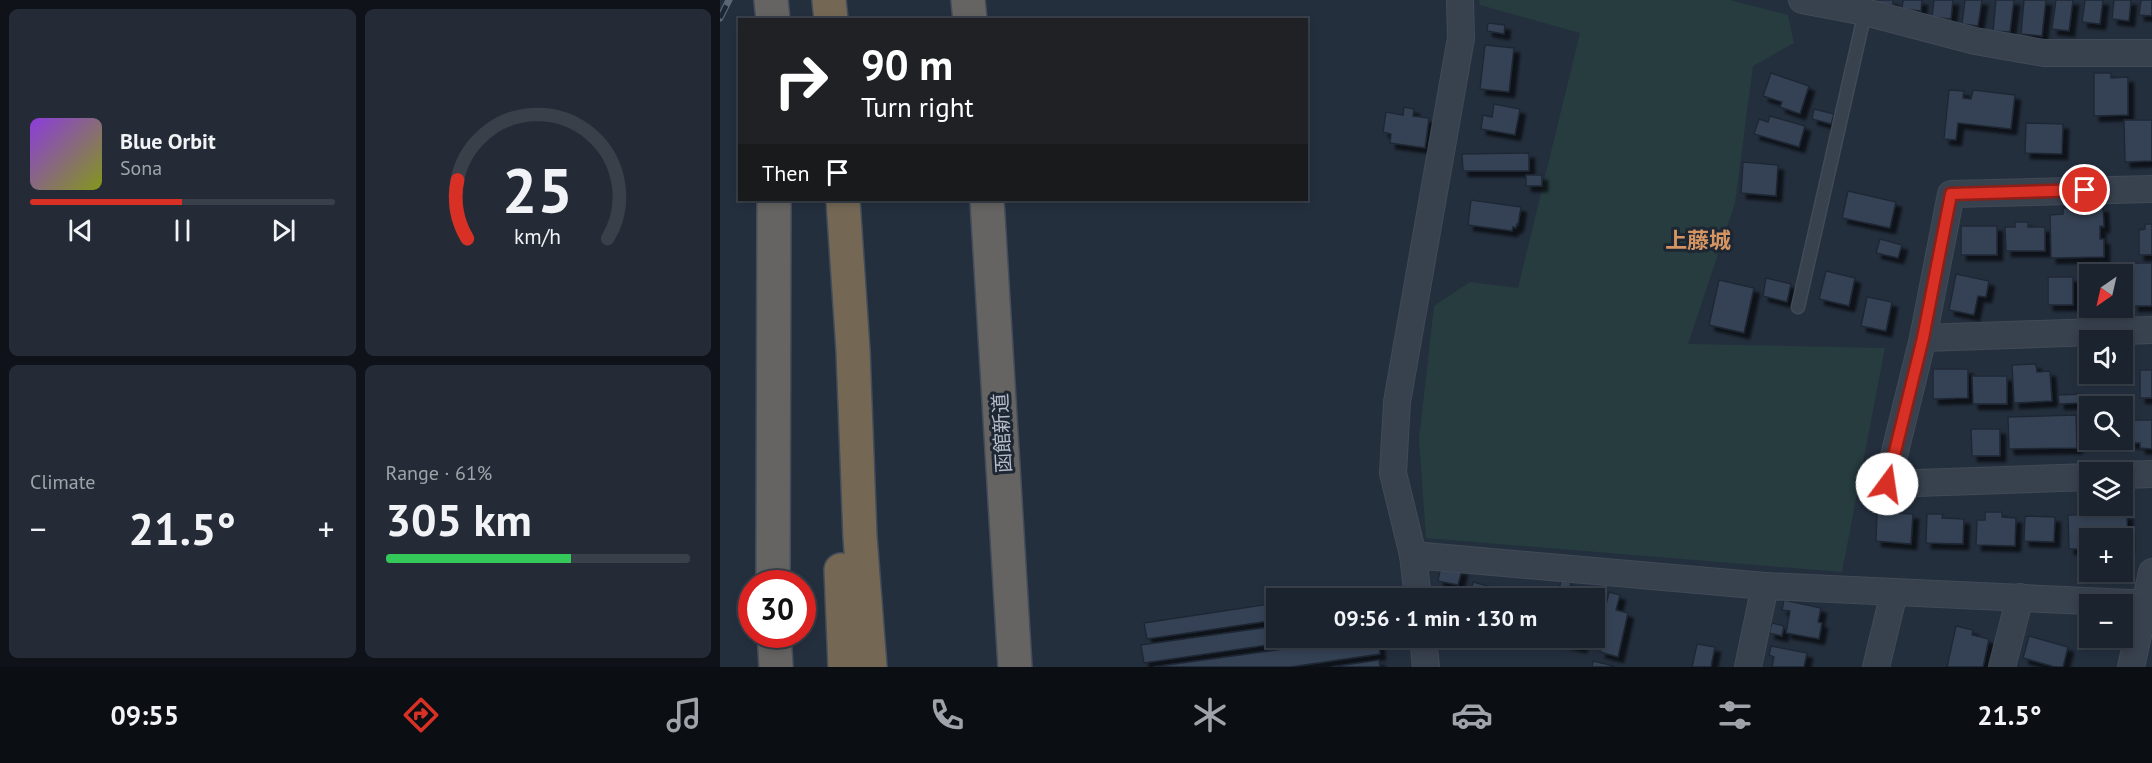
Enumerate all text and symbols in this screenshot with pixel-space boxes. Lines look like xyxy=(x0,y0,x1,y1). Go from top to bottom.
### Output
text: 90 m xyxy=(861,37,953,92)
icon: right xyxy=(762,42,840,120)
text: Turn right xyxy=(861,90,974,124)
text: Blue Orbit xyxy=(120,127,216,155)
text: 25 xyxy=(502,150,573,231)
text: Sona xyxy=(120,155,162,181)
icon: arrive xyxy=(821,156,854,189)
text: Then xyxy=(762,159,809,187)
pin xyxy=(2059,164,2110,215)
icon: arrive xyxy=(2068,173,2101,206)
icon: previous xyxy=(64,214,97,247)
icon: pause xyxy=(166,214,199,247)
icon: next xyxy=(267,214,300,247)
text: km/h xyxy=(514,223,561,251)
district label: 上藤城 xyxy=(1665,226,1731,254)
north arrow xyxy=(2079,264,2133,318)
map controls xyxy=(2079,264,2133,648)
button: sound xyxy=(2079,330,2133,384)
street label: 函館新道 xyxy=(987,392,1017,474)
button: search xyxy=(2079,396,2133,450)
position arrow xyxy=(1855,452,1919,516)
text: Range · 61% xyxy=(386,460,492,486)
button: layers xyxy=(2079,462,2133,516)
text: Climate xyxy=(30,469,96,495)
text: 305 km xyxy=(386,490,532,548)
text: 21.5° xyxy=(129,499,236,557)
text: − xyxy=(30,507,47,550)
text: + xyxy=(318,507,335,550)
button: + xyxy=(2079,528,2133,582)
speed limit sign: 30 xyxy=(738,570,816,648)
button: − xyxy=(2079,594,2133,648)
text: 09:56 · 1 min · 130 m xyxy=(1334,604,1537,632)
icon: directions xyxy=(400,694,442,736)
icon: music xyxy=(663,694,705,736)
icon: phone xyxy=(926,694,968,736)
icon: climate xyxy=(1189,694,1231,736)
icon: car xyxy=(1451,694,1493,736)
icon: filters xyxy=(1714,694,1756,736)
text: 09:55 xyxy=(110,698,179,732)
text: 21.5° xyxy=(1977,698,2042,732)

